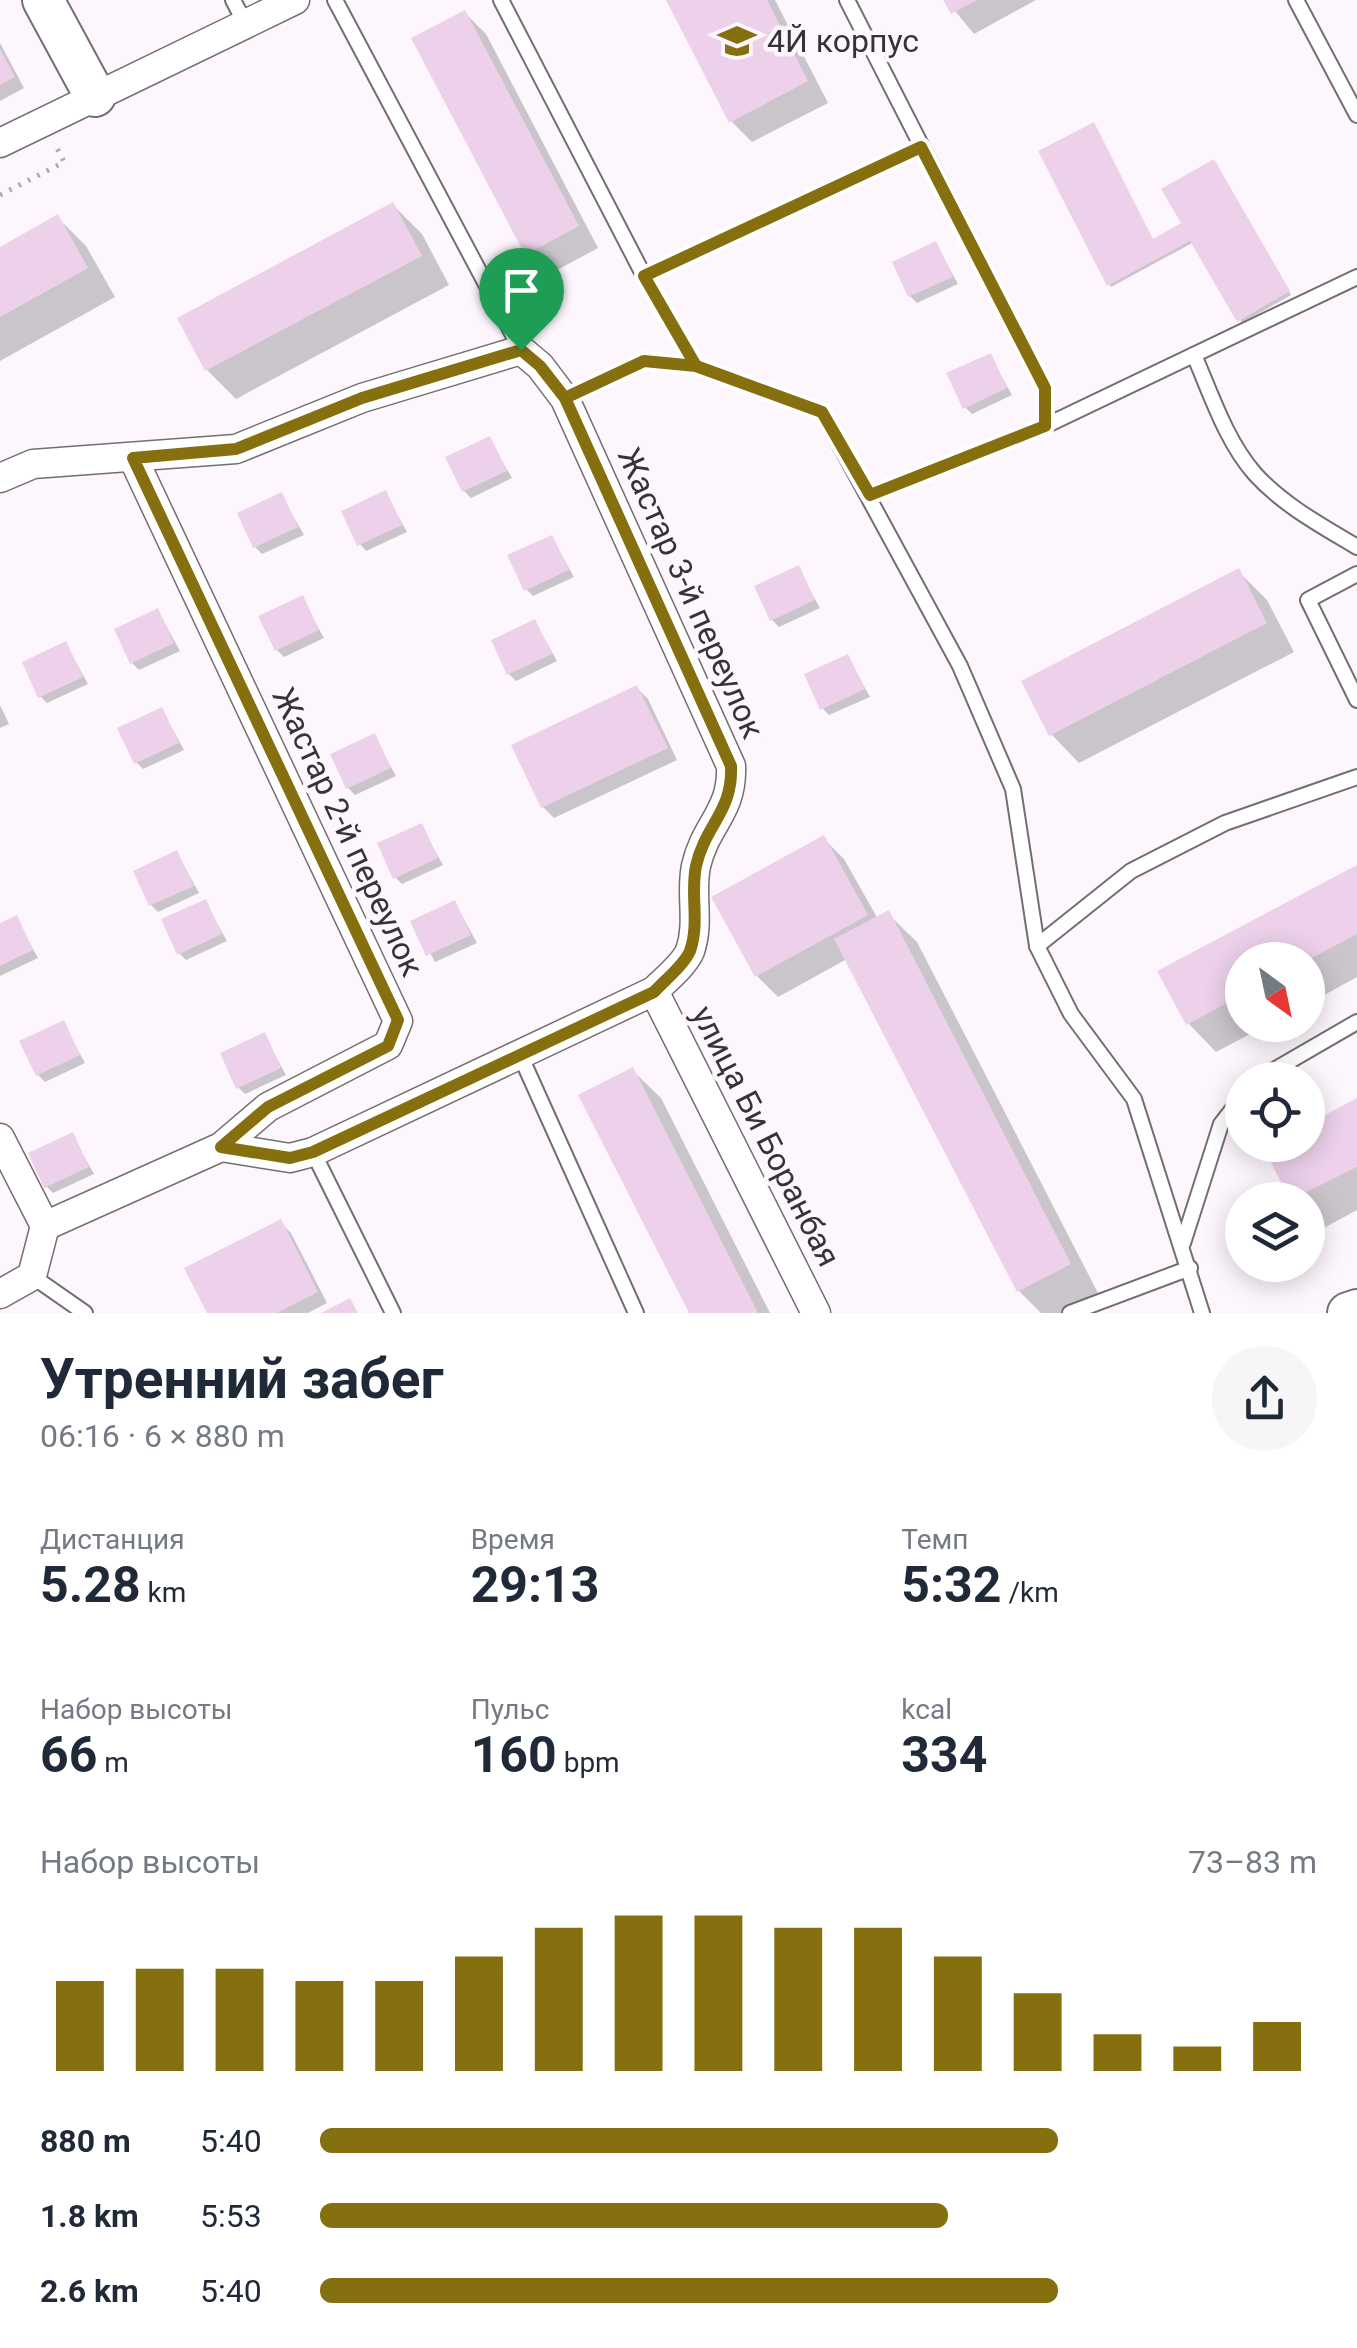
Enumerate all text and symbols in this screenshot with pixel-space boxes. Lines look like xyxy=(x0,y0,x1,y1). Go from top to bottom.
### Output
school or university icon: 4Й корпус xyxy=(716,20,758,62)
place label: 4Й корпус xyxy=(767,22,919,60)
pin xyxy=(479,248,564,351)
icon: arrive xyxy=(494,263,549,318)
street label: Жастар 3-й переулок xyxy=(610,442,772,744)
street label: Жастар 2-й переулок xyxy=(265,682,431,982)
north arrow xyxy=(1225,942,1325,1042)
map controls xyxy=(1225,942,1325,1282)
street label: улица Би Боранбая xyxy=(684,999,848,1273)
button: locate xyxy=(1225,1062,1325,1162)
button: layers xyxy=(1225,1182,1325,1282)
button: share xyxy=(1212,1346,1317,1451)
text: Утренний забег xyxy=(40,1347,444,1411)
text: 06:16 · 6 × 880 m xyxy=(40,1417,285,1455)
text: Дистанция xyxy=(40,1523,185,1556)
text: Время xyxy=(471,1523,555,1556)
text: Темп xyxy=(901,1523,968,1556)
text: 5.28 xyxy=(40,1556,141,1614)
text: 29:13 xyxy=(471,1556,600,1614)
text: 5:32 xyxy=(901,1556,1001,1614)
text: km xyxy=(141,1576,186,1609)
text: /km xyxy=(1001,1576,1059,1609)
text: Набор высоты xyxy=(40,1693,233,1726)
text: Пульс xyxy=(471,1693,549,1726)
text: kcal xyxy=(901,1693,952,1726)
text: 66 xyxy=(40,1726,97,1784)
text: 160 xyxy=(471,1726,557,1784)
text: 334 xyxy=(901,1726,987,1784)
text: m xyxy=(97,1746,129,1779)
text: bpm xyxy=(557,1746,620,1779)
text: Набор высоты xyxy=(40,1843,260,1881)
text: 73–83 m xyxy=(1188,1843,1317,1881)
text: 880 m xyxy=(40,2122,131,2160)
text: 5:40 xyxy=(200,2122,262,2160)
text: 1.8 km xyxy=(40,2197,139,2235)
text: 5:53 xyxy=(200,2197,262,2235)
text: 2.6 km xyxy=(40,2272,139,2310)
text: 5:40 xyxy=(200,2272,262,2310)

